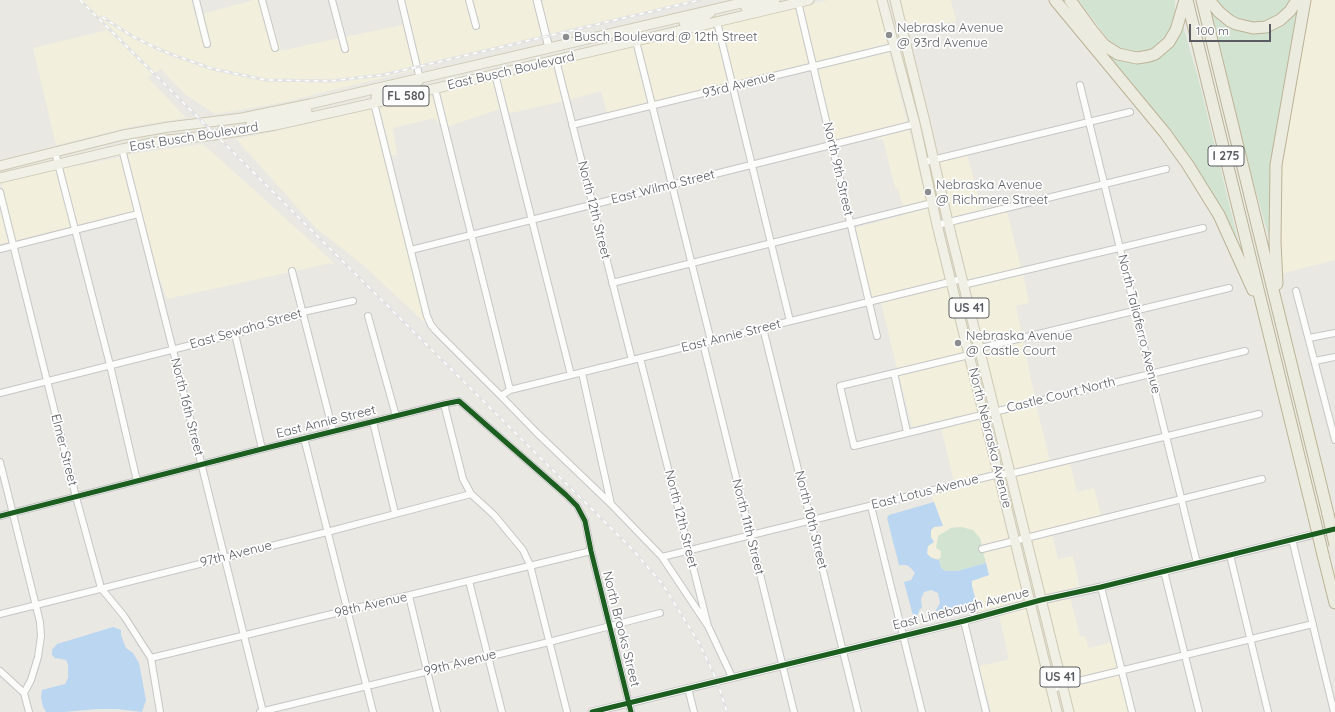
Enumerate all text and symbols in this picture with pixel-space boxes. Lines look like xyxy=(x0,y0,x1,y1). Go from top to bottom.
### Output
scale bar xyxy=(1191,16,1273,42)
place label: Nebraska Avenue @ 93rd Avenue xyxy=(897,20,1003,51)
text: 100 m xyxy=(1196,23,1229,38)
place label: Busch Boulevard @ 12th Street xyxy=(574,29,757,45)
marker: Nebraska Avenue @ 93rd Avenue xyxy=(884,30,894,40)
marker: Busch Boulevard @ 12th Street xyxy=(561,32,571,42)
street label: East Busch Boulevard xyxy=(446,49,576,93)
street label: 93rd Avenue xyxy=(701,68,777,102)
road number: FL 580 xyxy=(383,86,429,106)
street label: East Busch Boulevard xyxy=(129,119,259,155)
street label: North 9th Street xyxy=(820,121,856,217)
road number: I 275 xyxy=(1208,146,1244,166)
street label: North 12th Street xyxy=(574,159,614,261)
street label: East Wilma Street xyxy=(609,167,717,207)
place label: Nebraska Avenue @ Richmere Street xyxy=(936,177,1048,208)
marker: Nebraska Avenue @ Richmere Street xyxy=(923,187,933,197)
street label: North Taliaferro Avenue xyxy=(1114,253,1164,395)
road number: US 41 xyxy=(949,298,989,318)
street label: East Sewaha Street xyxy=(188,306,304,352)
street label: East Annie Street xyxy=(680,316,782,356)
place label: Nebraska Avenue @ Castle Court xyxy=(966,328,1072,359)
marker: Nebraska Avenue @ Castle Court xyxy=(953,338,963,348)
street label: North 16th Street xyxy=(167,356,207,458)
street label: North Nebraska Avenue xyxy=(965,366,1015,510)
street label: Castle Court North xyxy=(1005,374,1117,416)
street label: East Annie Street xyxy=(275,402,377,442)
street label: Elmer Street xyxy=(48,412,80,488)
street label: North 12th Street xyxy=(661,468,701,570)
street label: North 10th Street xyxy=(791,469,831,571)
street label: East Lotus Avenue xyxy=(870,471,980,513)
street label: North 11th Street xyxy=(729,477,767,577)
street label: 97th Avenue xyxy=(199,538,273,570)
street label: North Brooks Street xyxy=(599,570,643,688)
street label: East Linebaugh Avenue xyxy=(891,584,1031,634)
street label: 98th Avenue xyxy=(333,589,409,621)
street label: 99th Avenue xyxy=(422,646,498,680)
road number: US 41 xyxy=(1040,667,1080,687)

